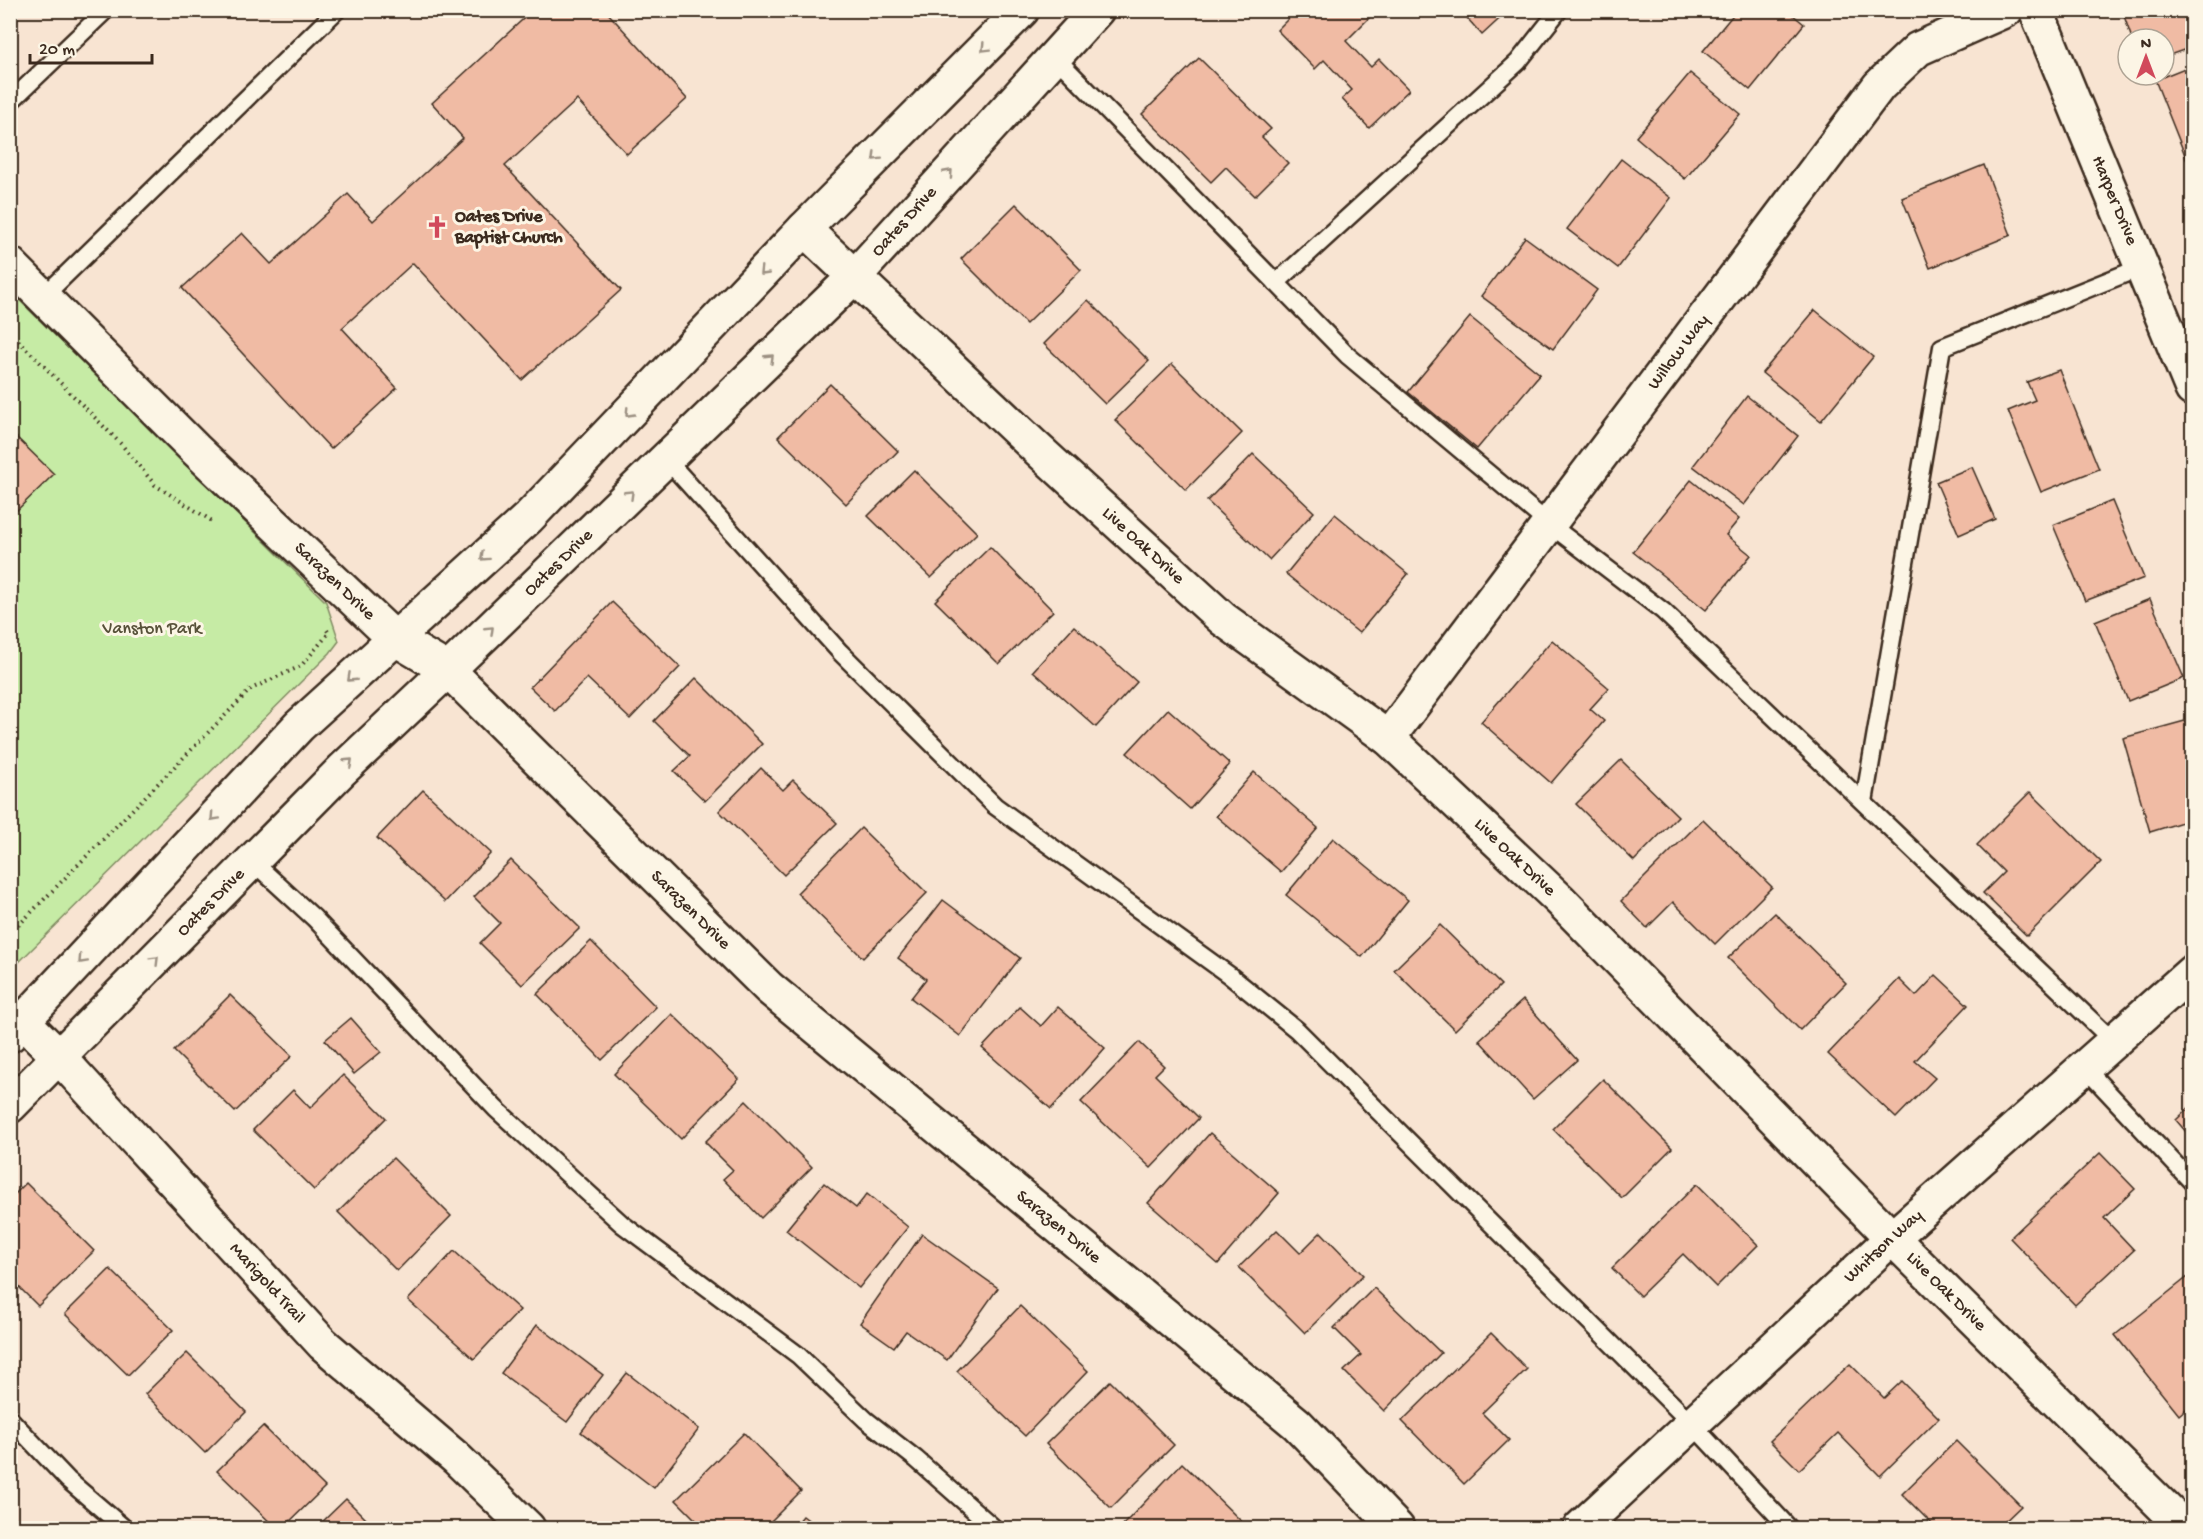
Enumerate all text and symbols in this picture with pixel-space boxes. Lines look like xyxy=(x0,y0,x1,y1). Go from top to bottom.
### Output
scale bar xyxy=(30,27,152,65)
north arrow xyxy=(2116,27,2176,87)
text: N xyxy=(2141,36,2152,55)
text: 20 m xyxy=(39,40,75,61)
one-way arrow xyxy=(981,41,992,52)
one-way arrow xyxy=(872,150,883,161)
street label: Harper Drive xyxy=(2087,153,2142,249)
one-way arrow xyxy=(942,169,953,179)
street label: Oates Drive xyxy=(867,182,942,261)
place label: Oates Drive Baptist Church xyxy=(454,207,563,249)
church icon: Oates Drive Baptist Church xyxy=(424,214,450,240)
one-way arrow xyxy=(760,264,771,275)
street label: Willow Way xyxy=(1643,310,1714,394)
one-way arrow xyxy=(762,355,773,366)
one-way arrow xyxy=(625,405,636,416)
one-way arrow xyxy=(623,490,633,501)
street label: Live Oak Drive xyxy=(1097,503,1189,589)
street label: Oates Drive xyxy=(520,524,598,601)
street label: Sarazen Drive xyxy=(290,538,380,625)
one-way arrow xyxy=(481,550,491,561)
park label: Vanston Park xyxy=(101,619,203,640)
one-way arrow xyxy=(482,626,493,637)
one-way arrow xyxy=(347,671,357,682)
one-way arrow xyxy=(342,759,353,770)
one-way arrow xyxy=(211,810,222,821)
street label: Live Oak Drive xyxy=(1470,814,1560,901)
street label: Oates Drive xyxy=(173,864,250,941)
street label: Sarazen Drive xyxy=(646,866,735,955)
one-way arrow xyxy=(78,953,89,964)
one-way arrow xyxy=(147,957,158,968)
street label: Sarazen Drive xyxy=(1012,1186,1106,1269)
street label: Whitson Way xyxy=(1840,1205,1927,1288)
street label: Marigold Trail xyxy=(225,1239,310,1328)
street label: Live Oak Drive xyxy=(1902,1247,1991,1336)

